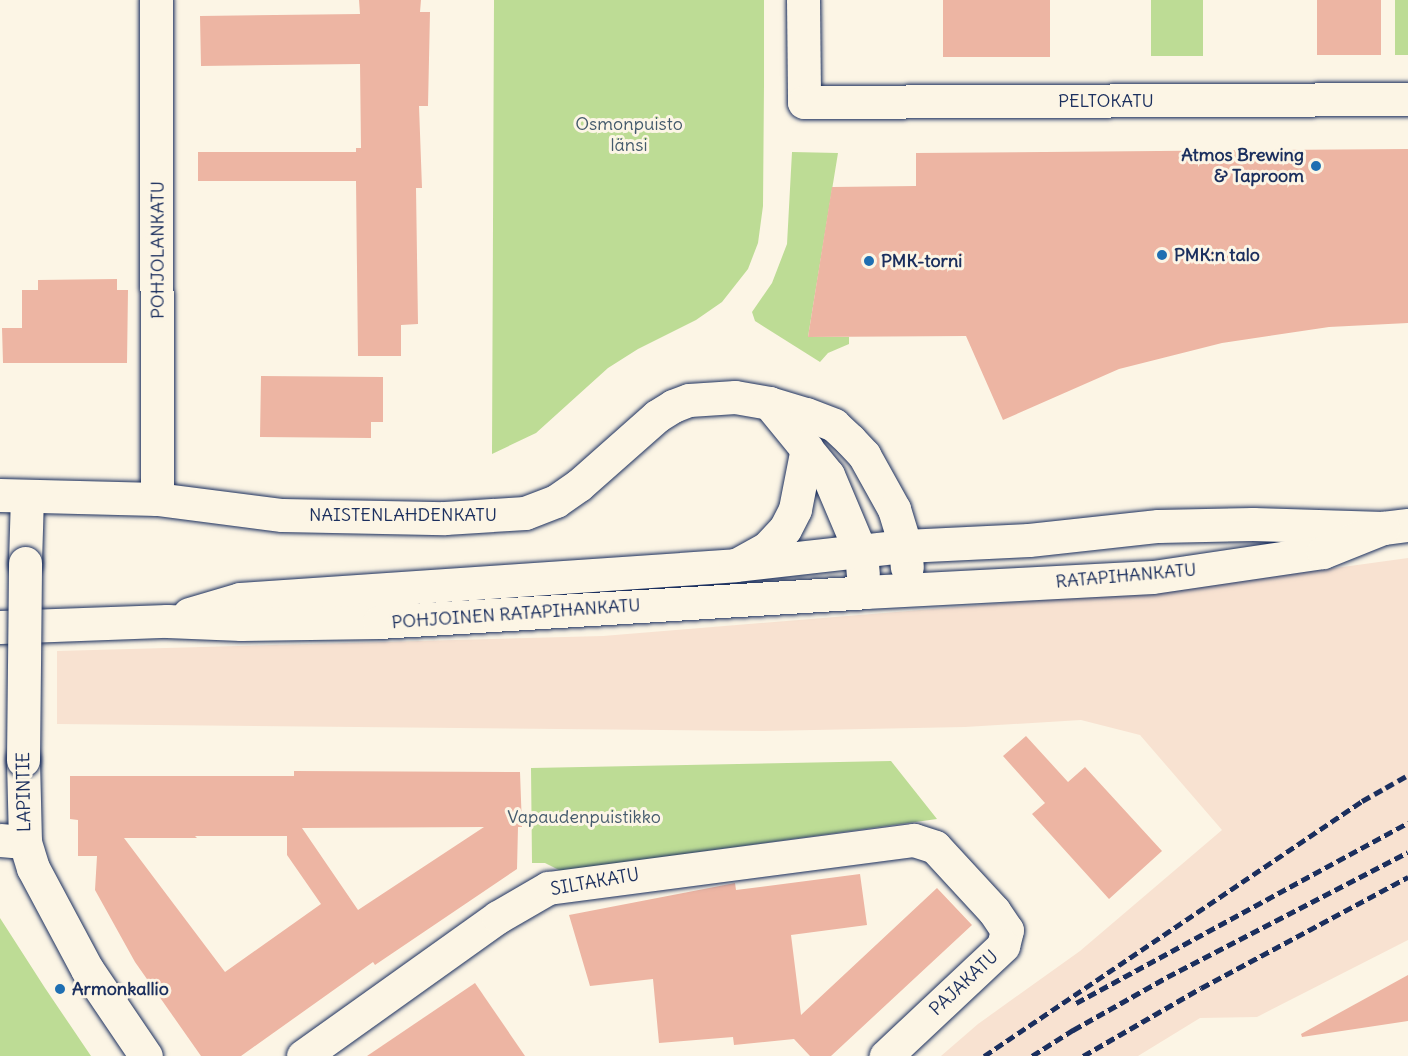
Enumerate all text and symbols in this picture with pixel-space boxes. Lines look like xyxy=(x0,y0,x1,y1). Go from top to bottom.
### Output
street label: PELTOKATU xyxy=(1058,90,1154,112)
park label: Osmonpuisto länsi xyxy=(575,114,683,156)
place label: Atmos Brewing & Taproom xyxy=(1181,145,1304,188)
marker: Atmos Brewing & Taproom xyxy=(1309,159,1323,173)
street label: POHJOLANKATU xyxy=(147,181,169,319)
place label: PMK:n talo xyxy=(1174,244,1260,266)
marker: PMK:n talo xyxy=(1155,248,1169,262)
place label: PMK-torni xyxy=(881,250,962,272)
marker: PMK-torni xyxy=(862,254,876,268)
street label: NAISTENLAHDENKATU xyxy=(309,504,497,526)
street label: RATAPIHANKATU xyxy=(1055,559,1197,593)
street label: POHJOINEN RATAPIHANKATU xyxy=(391,595,641,633)
street label: LAPINTIE xyxy=(13,752,35,832)
park label: Vapaudenpuistikko xyxy=(507,806,661,828)
street label: SILTAKATU xyxy=(549,864,641,900)
street label: PAJAKATU xyxy=(925,946,1003,1020)
place label: Armonkallio xyxy=(72,978,169,1000)
marker: Armonkallio xyxy=(53,982,67,996)

